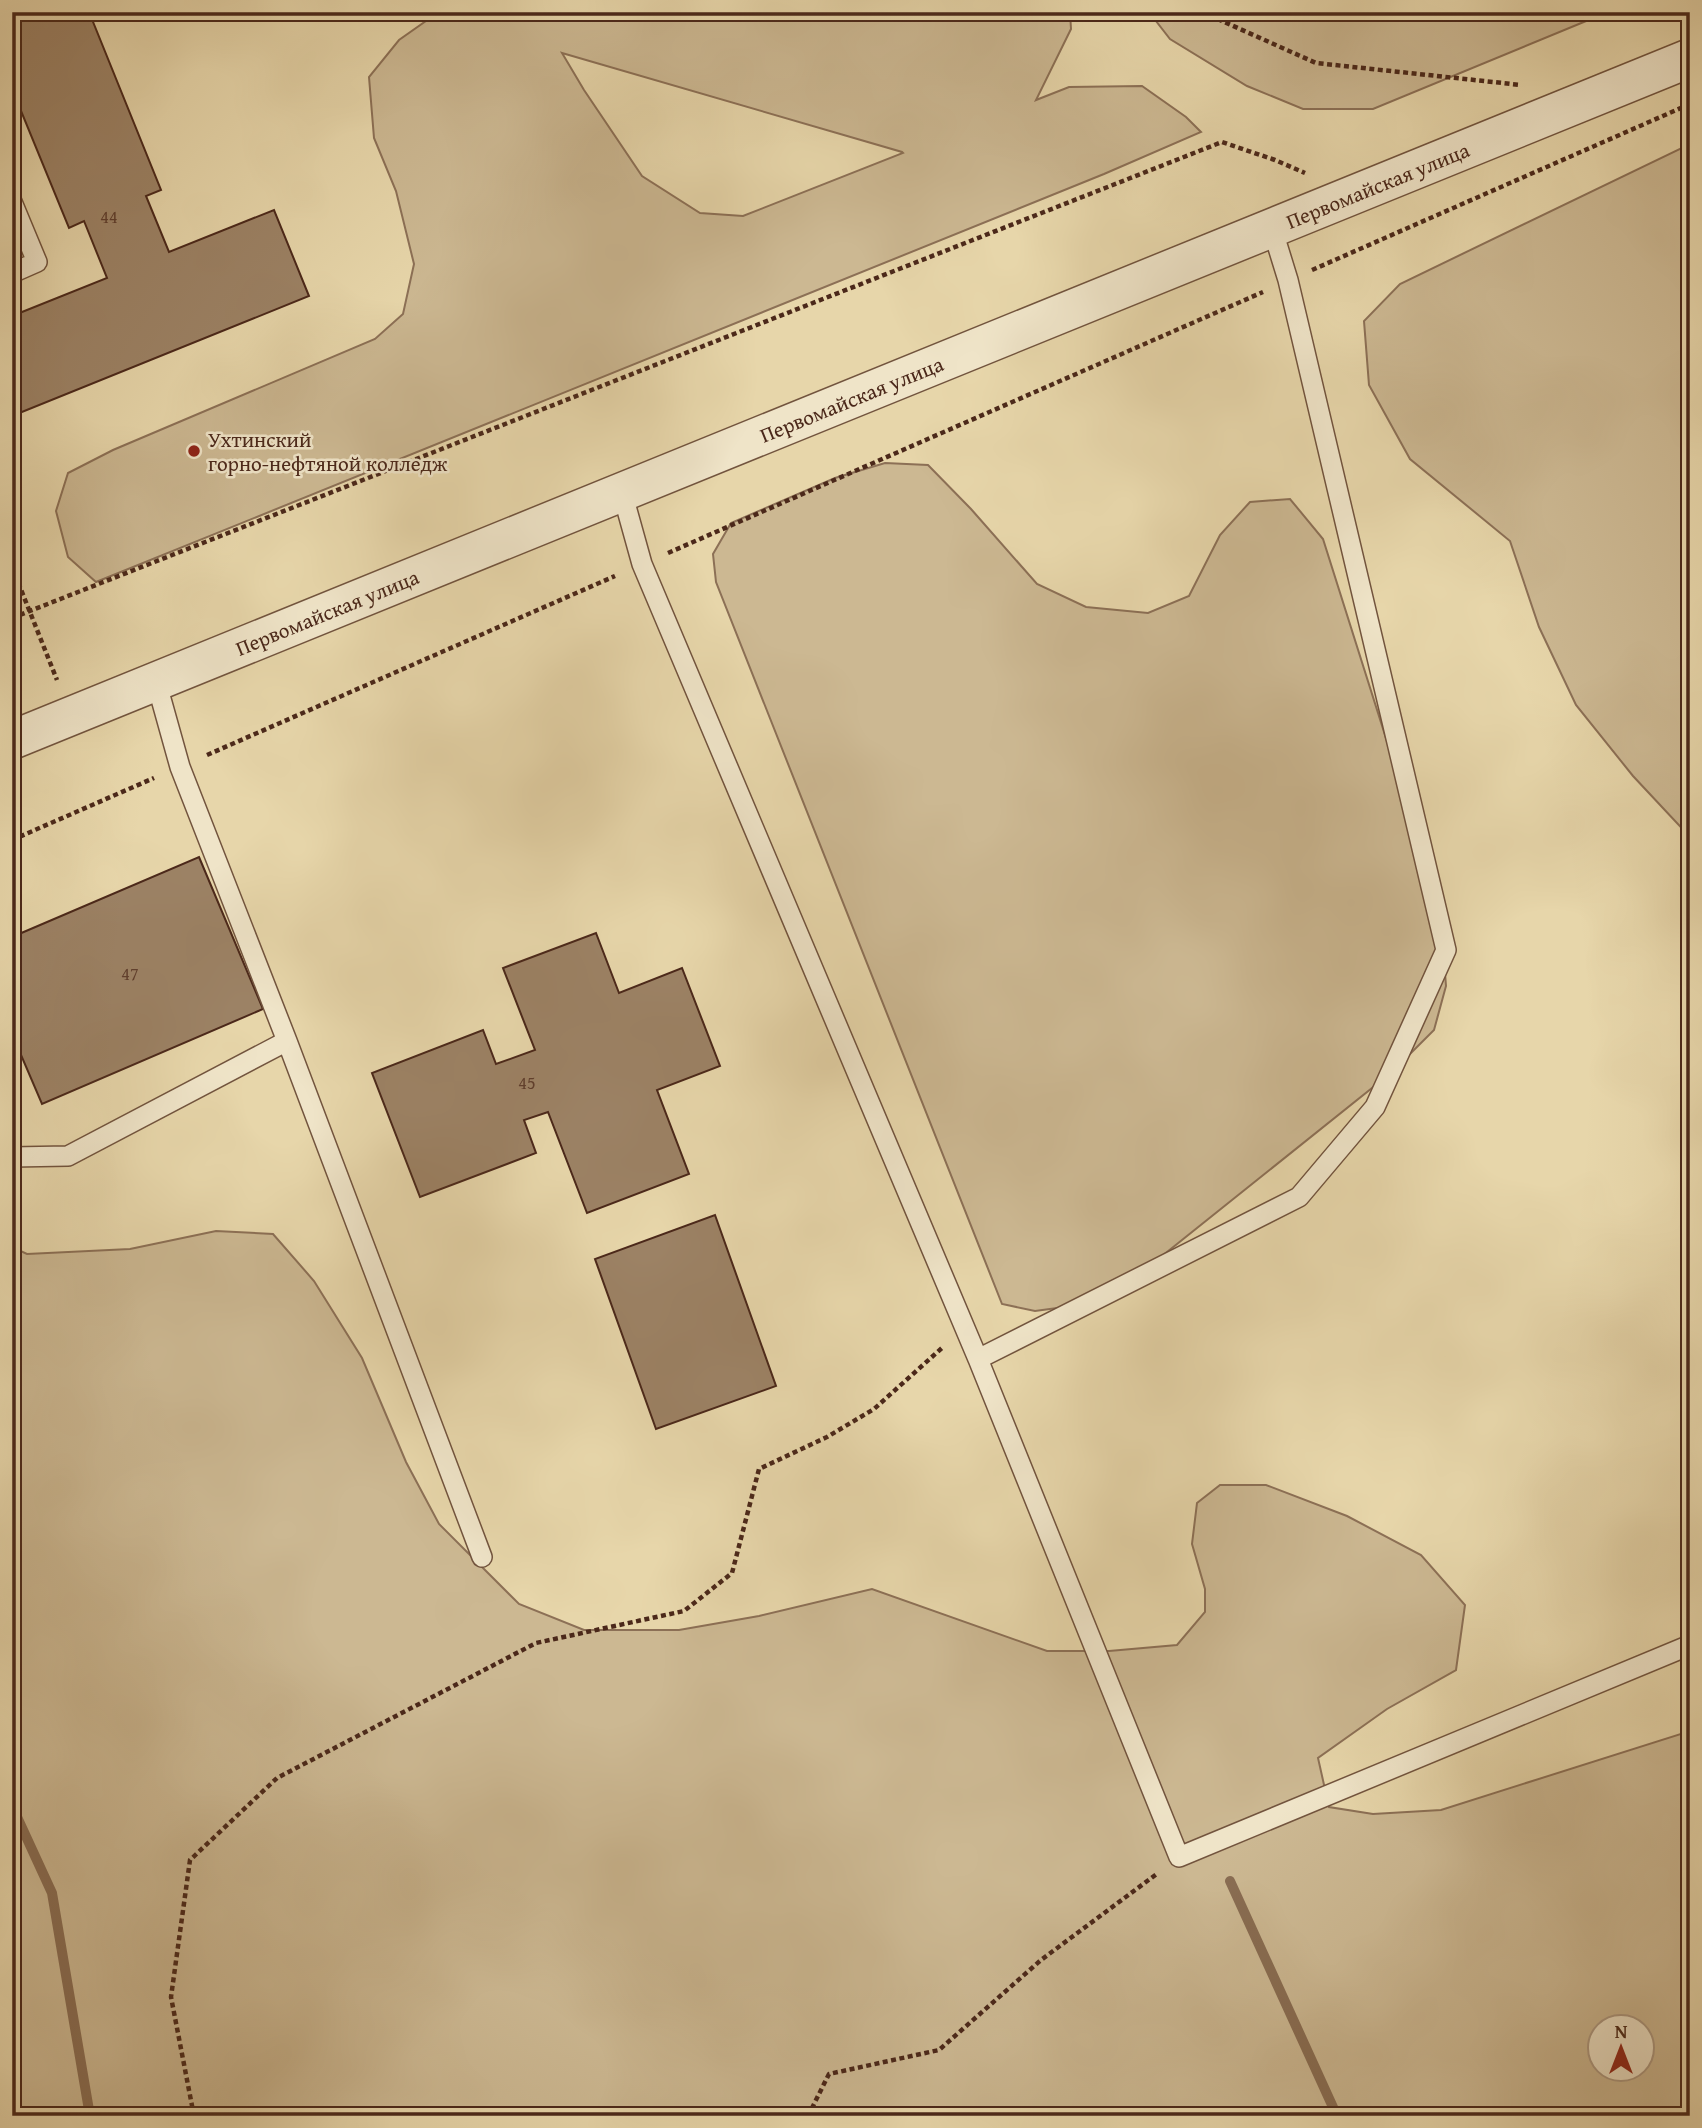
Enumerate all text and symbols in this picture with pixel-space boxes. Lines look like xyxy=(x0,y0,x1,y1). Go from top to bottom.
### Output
street label: Первомайская улица xyxy=(1281,134,1474,236)
house number: 44 xyxy=(100,203,118,230)
street label: Первомайская улица xyxy=(755,348,948,450)
place label: Ухтинский горно-нефтяной колледж xyxy=(208,424,448,479)
marker: Ухтинский горно-нефтяной колледж xyxy=(186,443,202,459)
street label: Первомайская улица xyxy=(231,561,423,663)
house number: 47 xyxy=(121,960,139,987)
house number: 45 xyxy=(518,1069,536,1096)
north arrow xyxy=(1586,2012,1656,2082)
text: N xyxy=(1615,2017,1628,2045)

